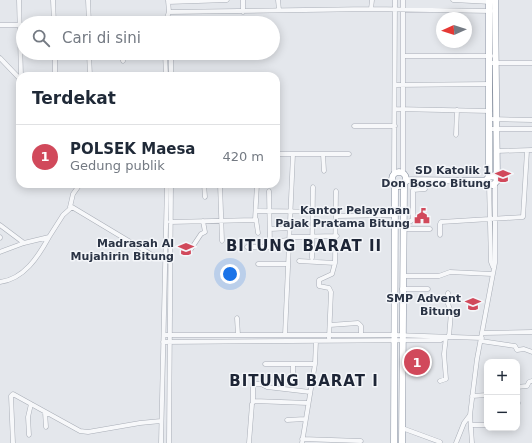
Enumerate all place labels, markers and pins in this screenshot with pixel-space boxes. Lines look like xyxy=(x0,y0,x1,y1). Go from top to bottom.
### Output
place label: SD Katolik 1 Don Bosco Bitung xyxy=(381,164,491,190)
school or university icon: SD Katolik 1 Don Bosco Bitung xyxy=(494,167,512,185)
place label: Kantor Pelayanan Pajak Pratama Bitung xyxy=(275,204,410,230)
public building icon: Kantor Pelayanan Pajak Pratama Bitung xyxy=(413,207,431,225)
place label: Madrasah Al Mujahirin Bitung xyxy=(71,237,174,263)
school or university icon: Madrasah Al Mujahirin Bitung xyxy=(177,240,195,258)
place label: SMP Advent Bitung xyxy=(386,292,461,318)
school or university icon: SMP Advent Bitung xyxy=(464,295,482,313)
pin: 1 xyxy=(404,347,430,377)

